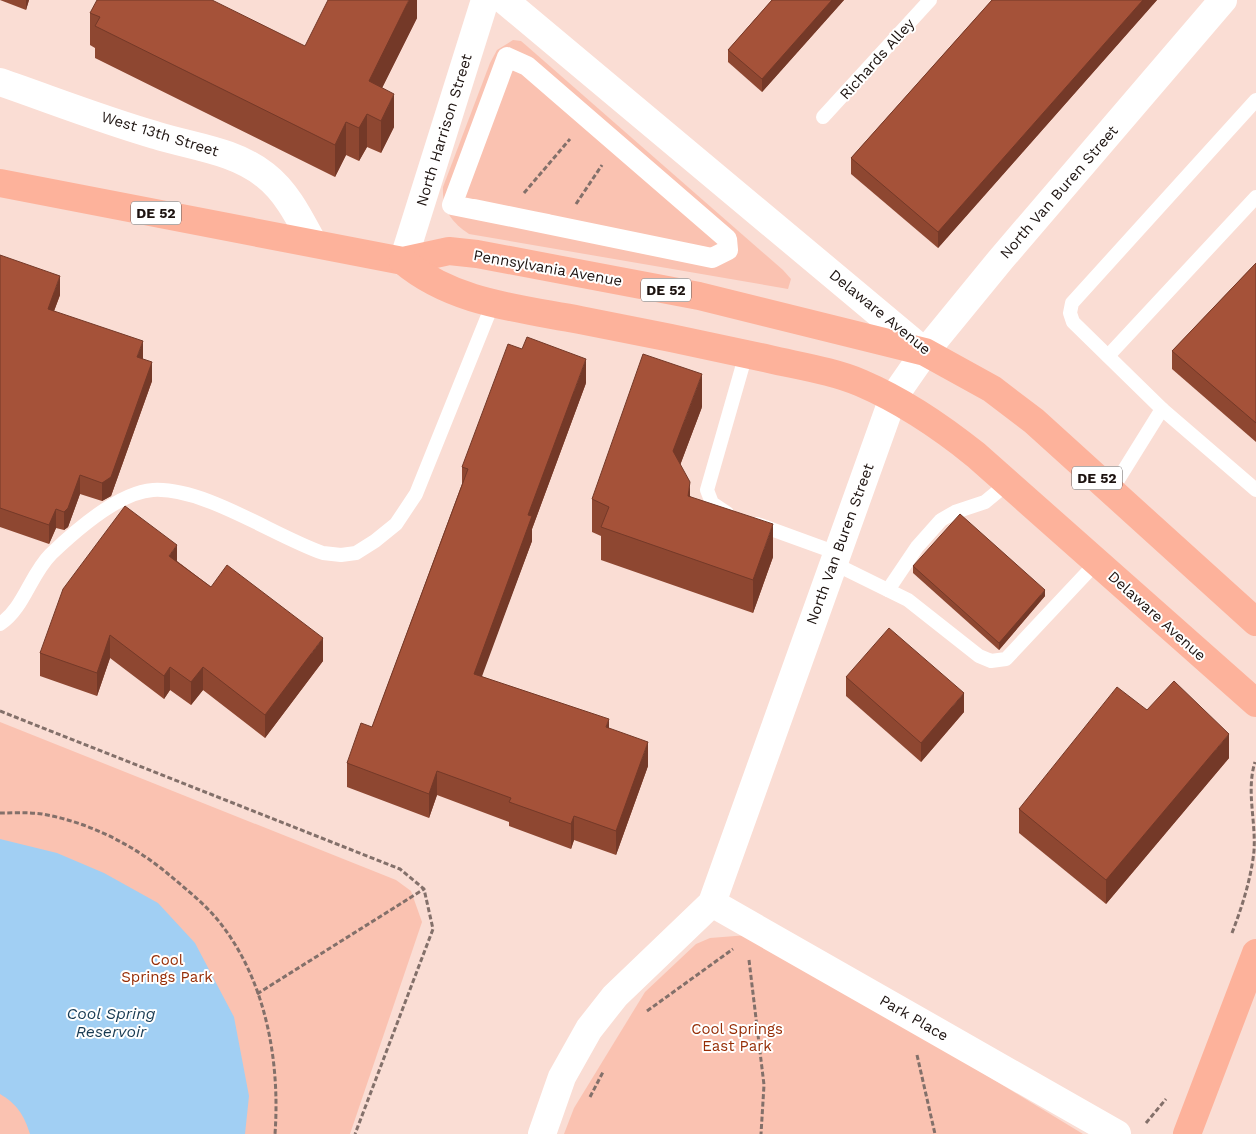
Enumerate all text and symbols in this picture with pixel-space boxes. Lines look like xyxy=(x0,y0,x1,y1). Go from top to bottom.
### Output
street label: Richards Alley xyxy=(836,15,918,103)
street label: North Harrison Street xyxy=(412,51,476,208)
street label: West 13th Street xyxy=(99,108,222,161)
street label: North Van Buren Street xyxy=(996,121,1122,262)
road number: DE 52 xyxy=(131,202,181,224)
street label: Pennsylvania Avenue xyxy=(472,246,624,290)
street label: Delaware Avenue xyxy=(826,266,934,358)
road number: DE 52 xyxy=(641,278,691,302)
street label: North Van Buren Street xyxy=(802,460,878,627)
road number: DE 52 xyxy=(1072,466,1122,489)
street label: Delaware Avenue xyxy=(1104,567,1210,665)
park label: Cool Springs Park xyxy=(121,951,213,986)
street label: Park Place xyxy=(876,991,952,1045)
water label: Cool Spring Reservoir xyxy=(66,1004,156,1041)
park label: Cool Springs East Park xyxy=(691,1020,783,1055)

